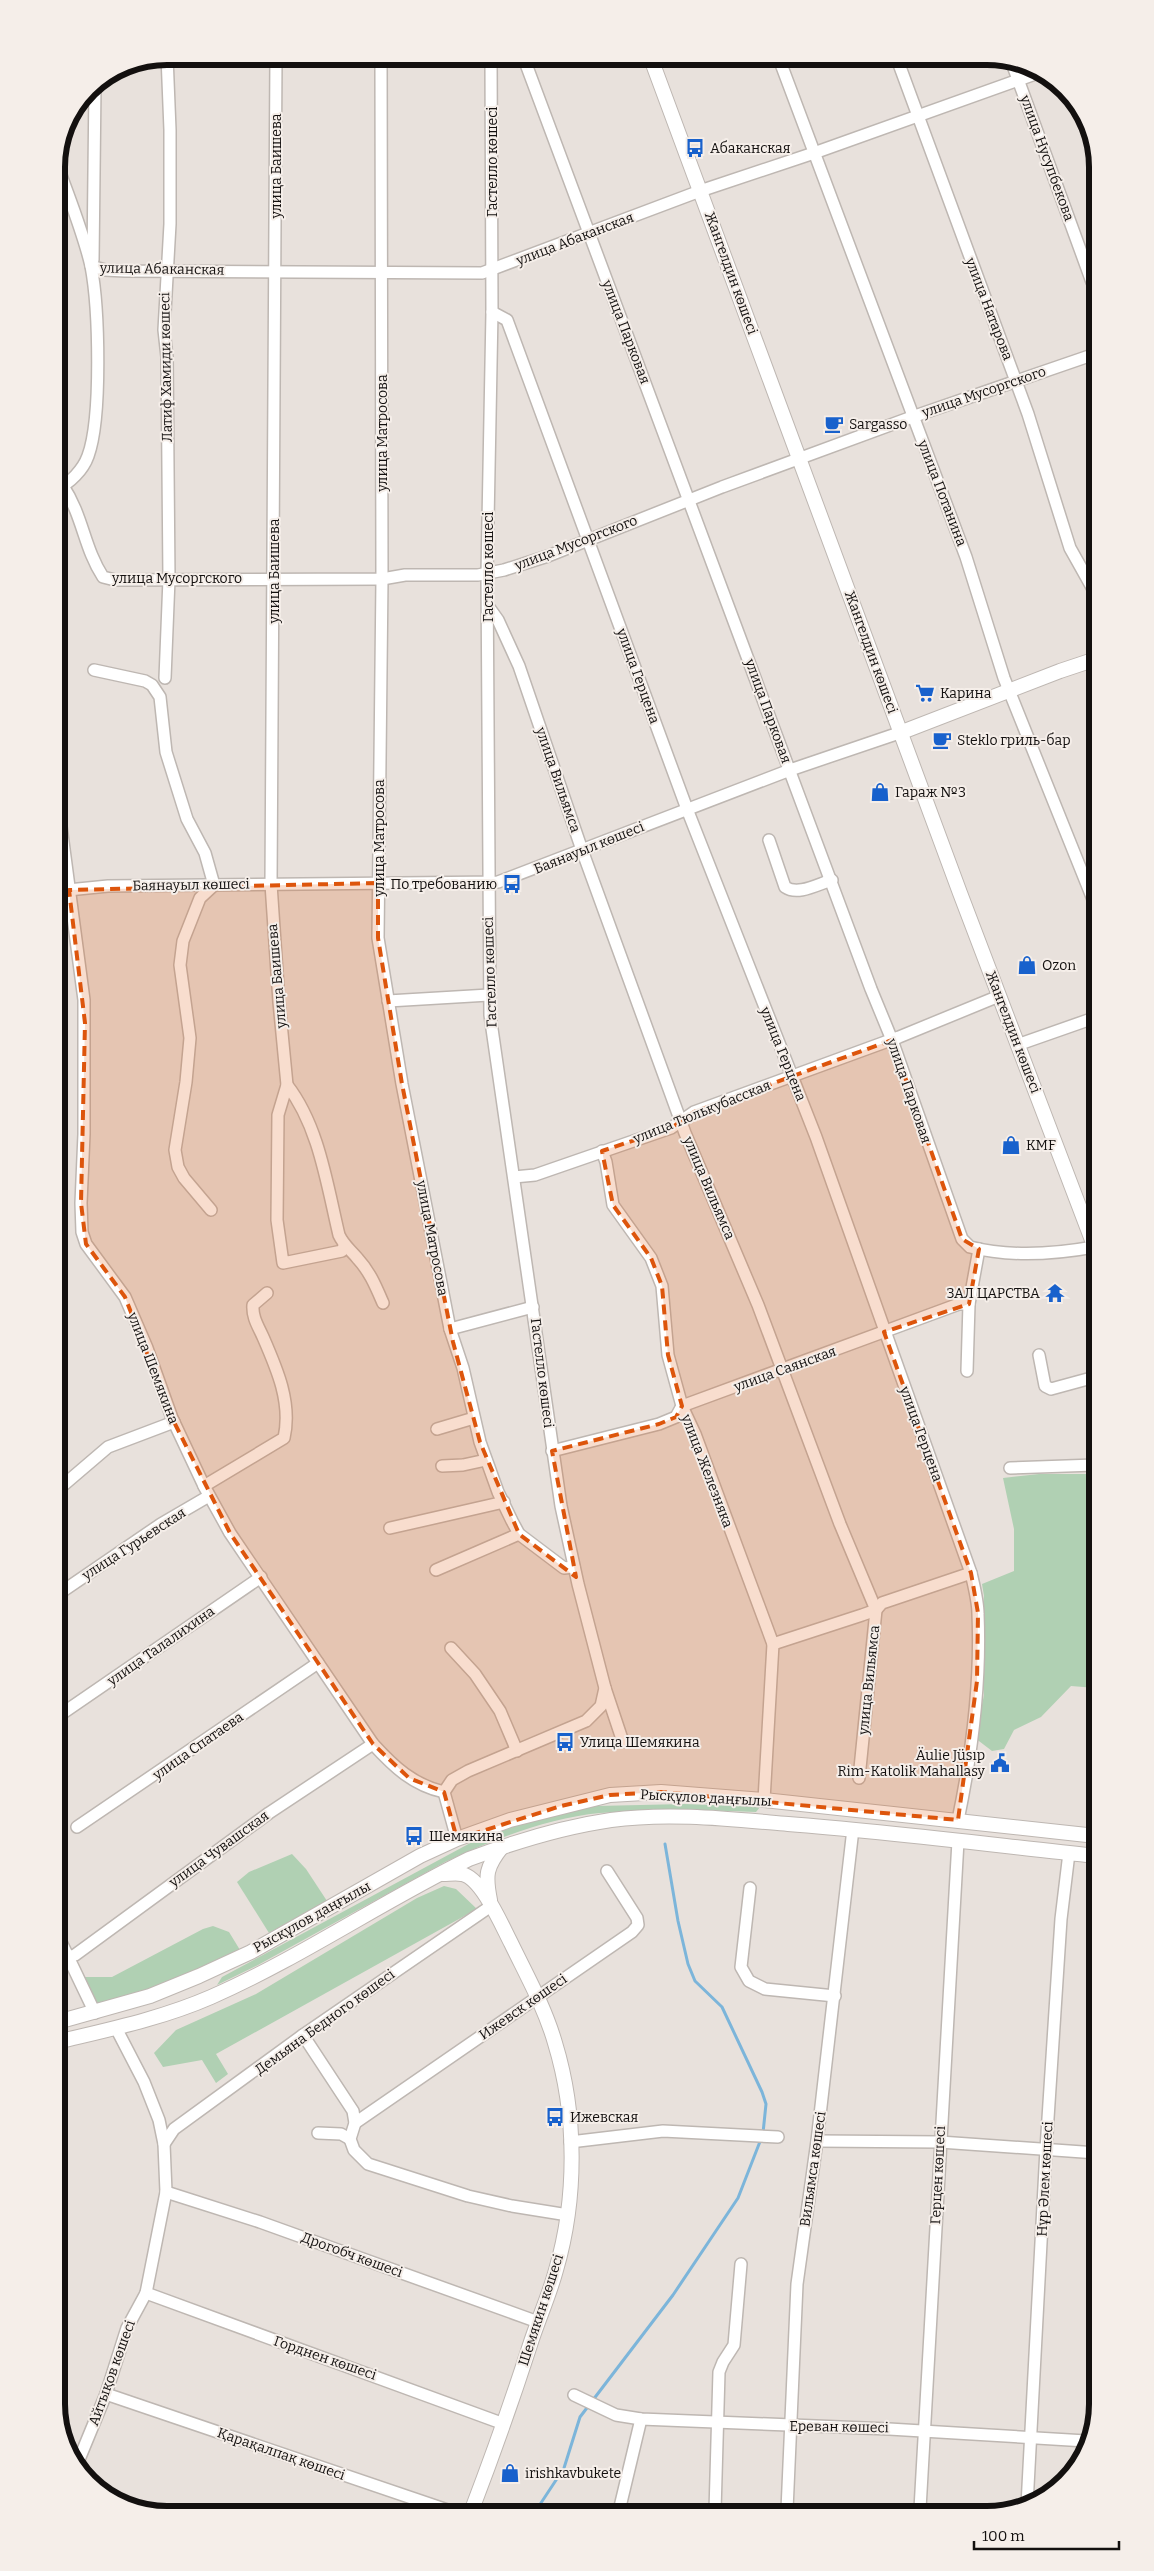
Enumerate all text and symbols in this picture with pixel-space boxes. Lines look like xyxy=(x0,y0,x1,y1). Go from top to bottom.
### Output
street label: улица Нусупбекова xyxy=(1016,92,1078,224)
street label: Гастелло көшесі xyxy=(484,107,501,217)
street label: улица Баишева xyxy=(268,113,285,220)
bus stop icon: Абаканская xyxy=(684,137,706,159)
place label: Абаканская xyxy=(710,140,791,157)
street label: улица Абаканская xyxy=(513,209,636,270)
street label: Жангелдин көшесі xyxy=(701,209,761,337)
street label: улица Натарова xyxy=(961,254,1016,363)
street label: улица Абаканская xyxy=(99,259,225,279)
street label: улица Парковая xyxy=(598,277,654,387)
street label: Латиф Хамиди көшесі xyxy=(156,292,176,442)
street label: улица Мусоргского xyxy=(919,363,1048,422)
street label: улица Матросова xyxy=(374,374,391,493)
cafe icon: Sargasso xyxy=(823,413,845,435)
place label: Sargasso xyxy=(849,416,907,433)
street label: улица Потанина xyxy=(914,437,970,549)
street label: Гастелло көшесі xyxy=(480,512,497,622)
street label: улица Мусоргского xyxy=(511,512,640,575)
street label: улица Баишева xyxy=(266,518,283,625)
street label: улица Мусоргского xyxy=(111,570,242,587)
street label: Жангелдин көшесі xyxy=(841,588,901,716)
street label: улица Герцена xyxy=(613,625,663,726)
street label: улица Парковая xyxy=(741,656,795,766)
supermarket icon: Карина xyxy=(914,682,936,704)
place label: Карина xyxy=(940,685,992,702)
street label: улица Вильямса xyxy=(532,724,584,835)
cafe icon: Steklo гриль-бар xyxy=(931,729,953,751)
place label: Steklo гриль-бар xyxy=(957,732,1071,749)
street label: улица Матросова xyxy=(371,779,388,898)
shop icon: Гараж №3 xyxy=(869,781,891,803)
place label: Гараж №3 xyxy=(895,784,966,801)
street label: Баянауыл көшесі xyxy=(531,818,647,878)
bus stop icon: По требованию xyxy=(501,873,523,895)
street label: Баянауыл көшесі xyxy=(132,875,250,895)
place label: По требованию xyxy=(390,876,497,893)
street label: Гастелло көшесі xyxy=(480,916,500,1028)
street label: улица Баишева xyxy=(264,923,290,1030)
shop icon: Ozon xyxy=(1016,954,1038,976)
place label: Ozon xyxy=(1042,957,1076,974)
street label: Жангелдин көшесі xyxy=(982,968,1044,1096)
street label: улица Герцена xyxy=(756,1003,810,1104)
street label: улица Парковая xyxy=(883,1035,935,1146)
street label: улица Тюлькубасская xyxy=(630,1077,774,1148)
street label: улица Вильямса xyxy=(679,1133,738,1242)
shop icon: KMF xyxy=(1000,1134,1022,1156)
place label: KMF xyxy=(1026,1137,1056,1154)
street label: улица Матросова xyxy=(412,1178,452,1298)
temple icon: ЗАЛ ЦАРСТВА xyxy=(1044,1282,1066,1304)
place label: ЗАЛ ЦАРСТВА xyxy=(947,1285,1040,1302)
street label: улица Шемякина xyxy=(124,1309,182,1427)
street label: Гастелло көшесі xyxy=(527,1317,557,1429)
street label: улица Саянская xyxy=(731,1343,839,1396)
street label: улица Герцена xyxy=(896,1383,946,1484)
street label: улица Железняка xyxy=(677,1411,737,1530)
street label: улица Гурьевская xyxy=(78,1504,189,1584)
street label: улица Талалихина xyxy=(103,1602,218,1690)
street label: улица Вильямса xyxy=(855,1624,883,1737)
street label: улица Спатаева xyxy=(149,1708,247,1784)
bus stop icon: Улица Шемякина xyxy=(554,1731,576,1753)
place label: Улица Шемякина xyxy=(580,1734,700,1751)
place label: Äulie Jüsıp Rim-Katolik Mahallasy xyxy=(838,1747,986,1780)
public building icon: Äulie Jüsıp Rim-Katolik Mahallasy xyxy=(989,1752,1011,1774)
street label: Рысқұлов даңғылы xyxy=(640,1786,772,1810)
street label: улица Чувашская xyxy=(165,1807,272,1891)
bus stop icon: Шемякина xyxy=(403,1825,425,1847)
place label: Шемякина xyxy=(429,1828,504,1845)
street label: Рысқұлов даңғылы xyxy=(250,1878,374,1956)
street label: Демьяна Бедного көшесі xyxy=(252,1966,398,2078)
street label: Ижевск көшесі xyxy=(476,1970,570,2044)
bus stop icon: Ижевская xyxy=(544,2106,566,2128)
place label: Ижевская xyxy=(570,2109,638,2126)
street label: Вильямса көшесі xyxy=(796,2110,830,2228)
street label: Нұр Әлем көшесі xyxy=(1033,2121,1057,2237)
street label: Герцен көшесі xyxy=(927,2125,949,2225)
street label: Дрогобч көшесі xyxy=(299,2229,405,2281)
street label: Шемякин көшесі xyxy=(515,2252,567,2368)
street label: Айтықов көшесі xyxy=(85,2318,139,2428)
street label: Горднен көшесі xyxy=(271,2332,379,2384)
street label: Ереван көшесі xyxy=(789,2418,889,2436)
street label: Қарақалпақ көшесі xyxy=(215,2424,347,2484)
shop icon: irishkavbukete xyxy=(499,2462,521,2484)
place label: irishkavbukete xyxy=(525,2465,621,2482)
scale bar xyxy=(974,2518,1119,2550)
text: 100 m xyxy=(982,2527,1025,2545)

